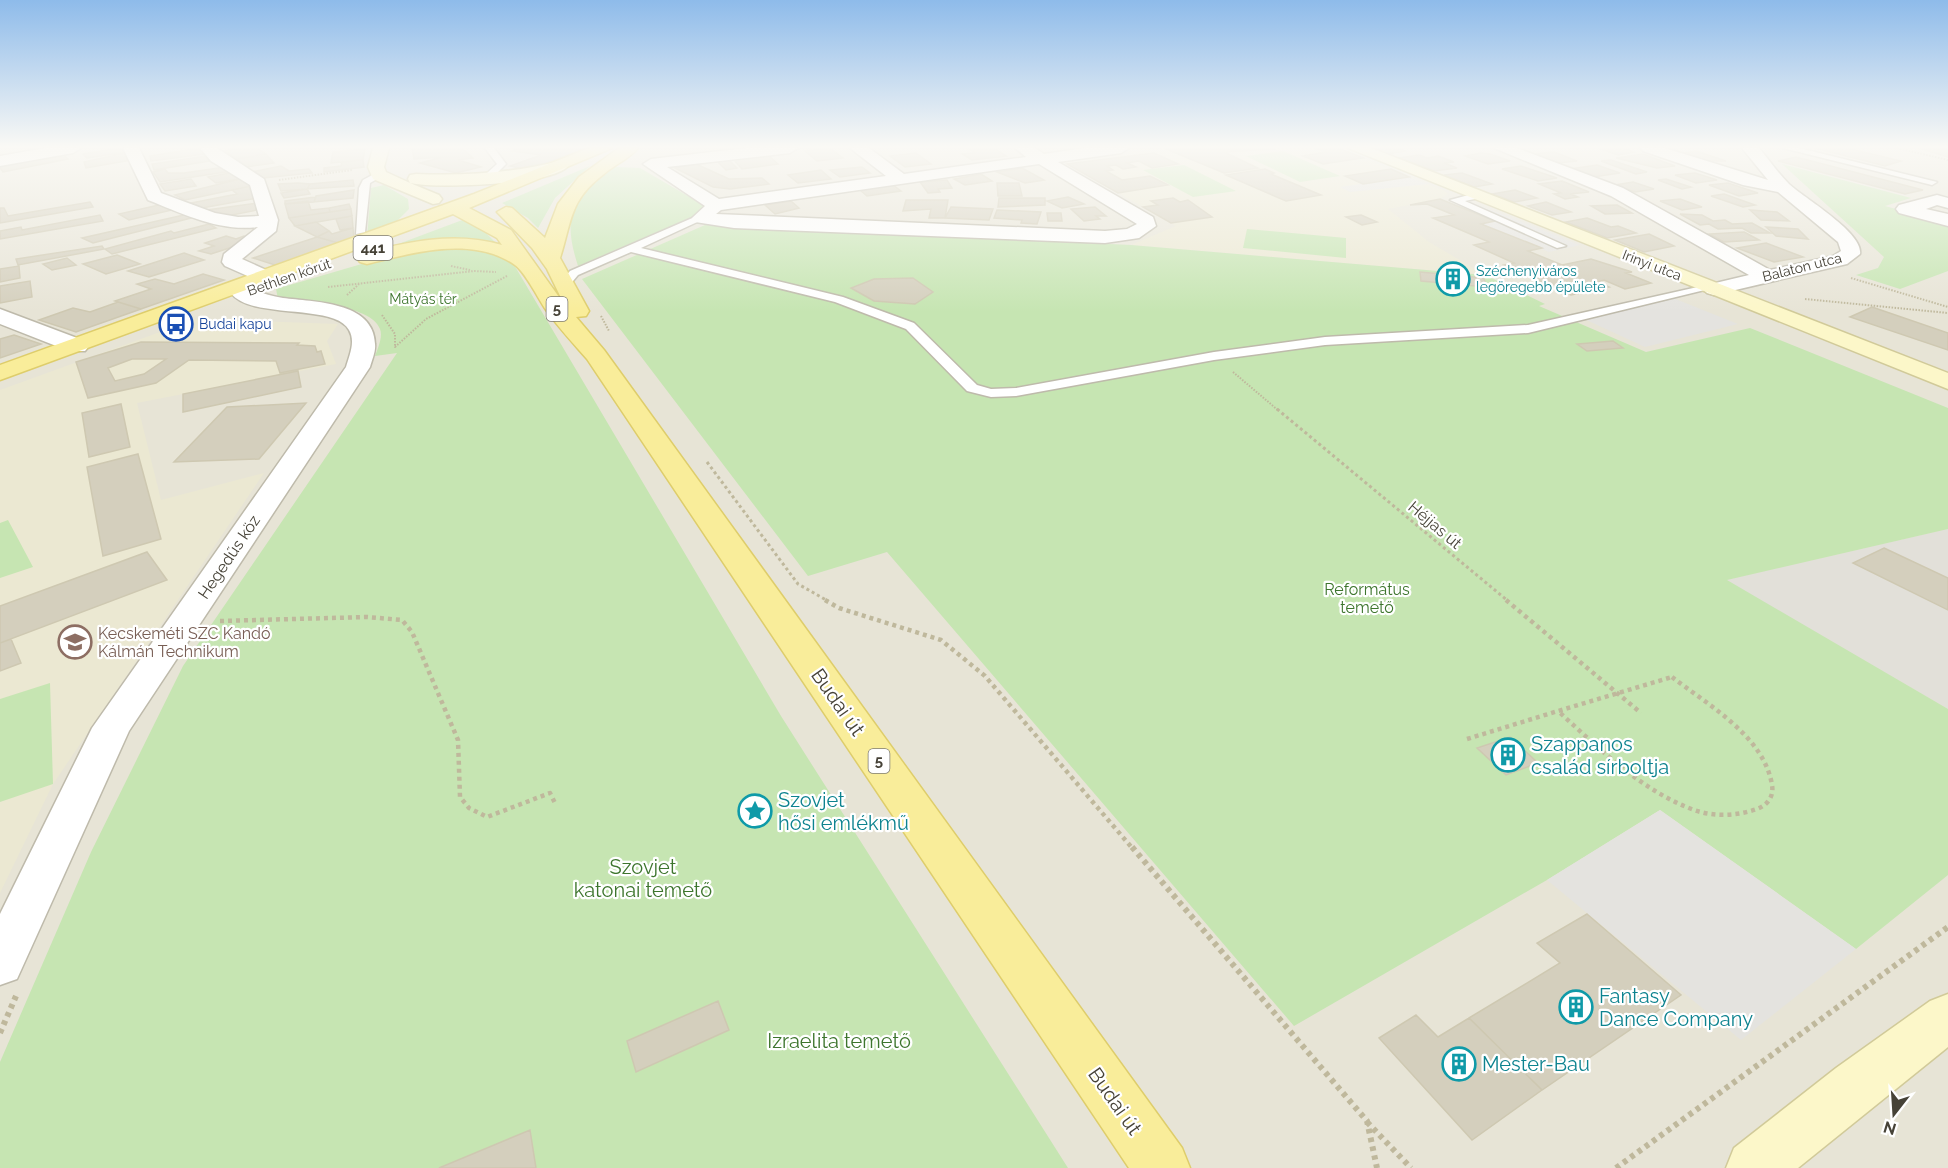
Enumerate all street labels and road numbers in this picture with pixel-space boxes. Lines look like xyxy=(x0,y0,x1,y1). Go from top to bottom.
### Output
road number: 441 xyxy=(354,236,392,260)
street label: Irinyi utca xyxy=(1620,246,1684,284)
street label: Balaton utca xyxy=(1761,249,1843,285)
street label: Bethlen körút xyxy=(245,255,333,299)
road number: 5 xyxy=(546,297,568,321)
street label: Héjjas út xyxy=(1404,497,1466,553)
street label: Hegedűs köz xyxy=(194,511,264,602)
street label: Budai út xyxy=(806,664,870,740)
road number: 5 xyxy=(868,749,890,773)
street label: Budai út xyxy=(1083,1063,1147,1139)

